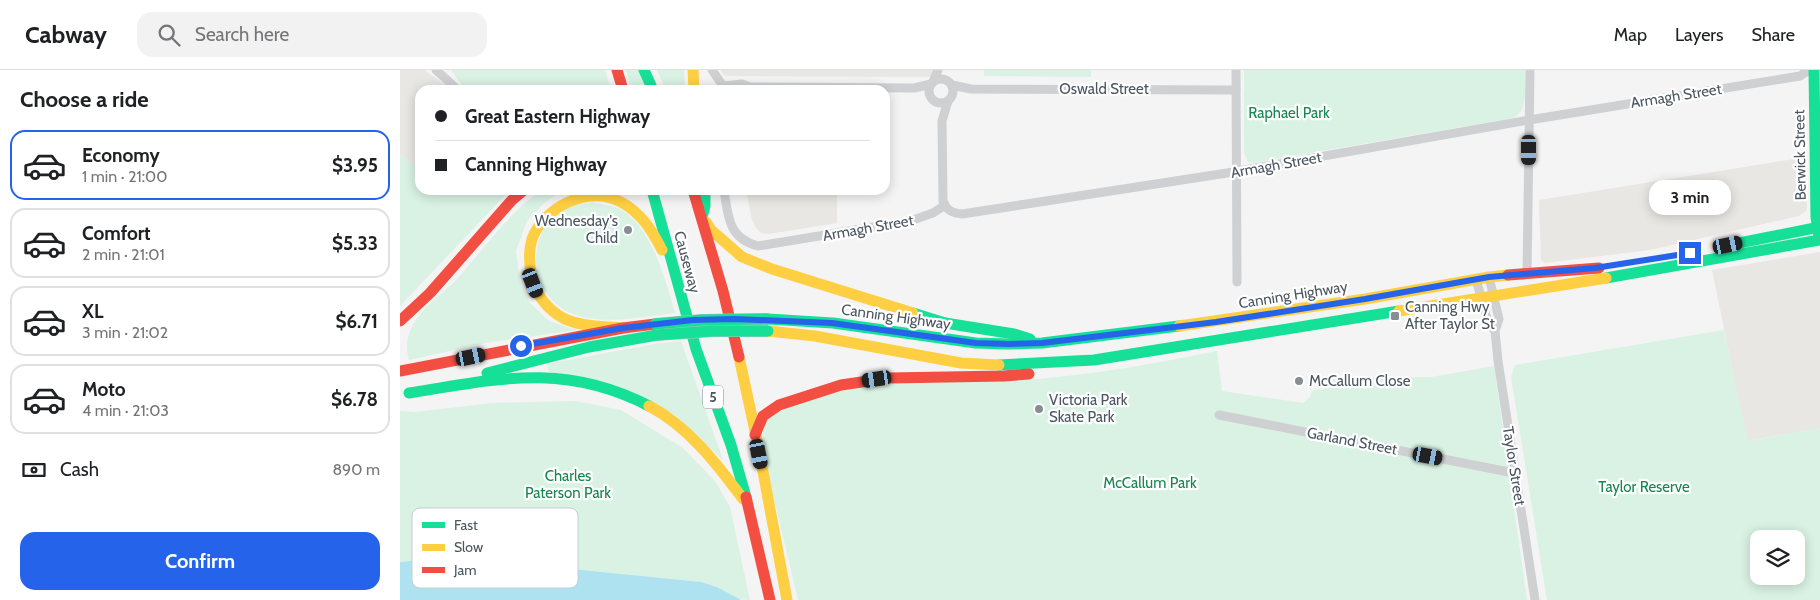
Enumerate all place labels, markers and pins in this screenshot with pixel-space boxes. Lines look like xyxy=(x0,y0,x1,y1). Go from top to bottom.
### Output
place label: Wednesday's Child xyxy=(535,212,618,247)
marker: Wednesday's Child xyxy=(622,224,634,236)
place label: Canning Hwy After Taylor St xyxy=(1405,298,1495,333)
marker: Canning Hwy After Taylor St xyxy=(1389,310,1401,322)
place label: McCallum Close xyxy=(1309,372,1411,390)
marker: McCallum Close xyxy=(1293,375,1305,387)
place label: Victoria Park Skate Park xyxy=(1049,391,1128,426)
marker: Victoria Park Skate Park xyxy=(1033,403,1045,415)

